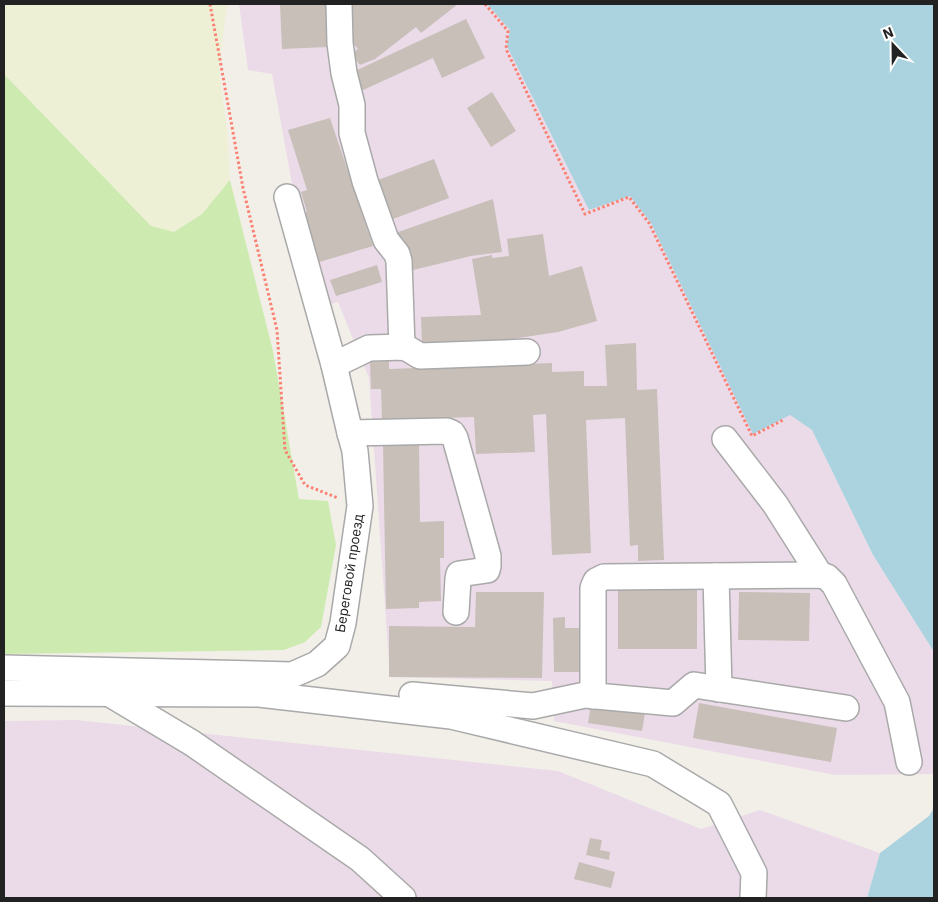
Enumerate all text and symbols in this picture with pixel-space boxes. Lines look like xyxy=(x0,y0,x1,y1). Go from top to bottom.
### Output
north arrow xyxy=(868,20,918,70)
text: N xyxy=(880,23,896,43)
street label: Береговой проезд xyxy=(331,512,367,634)

